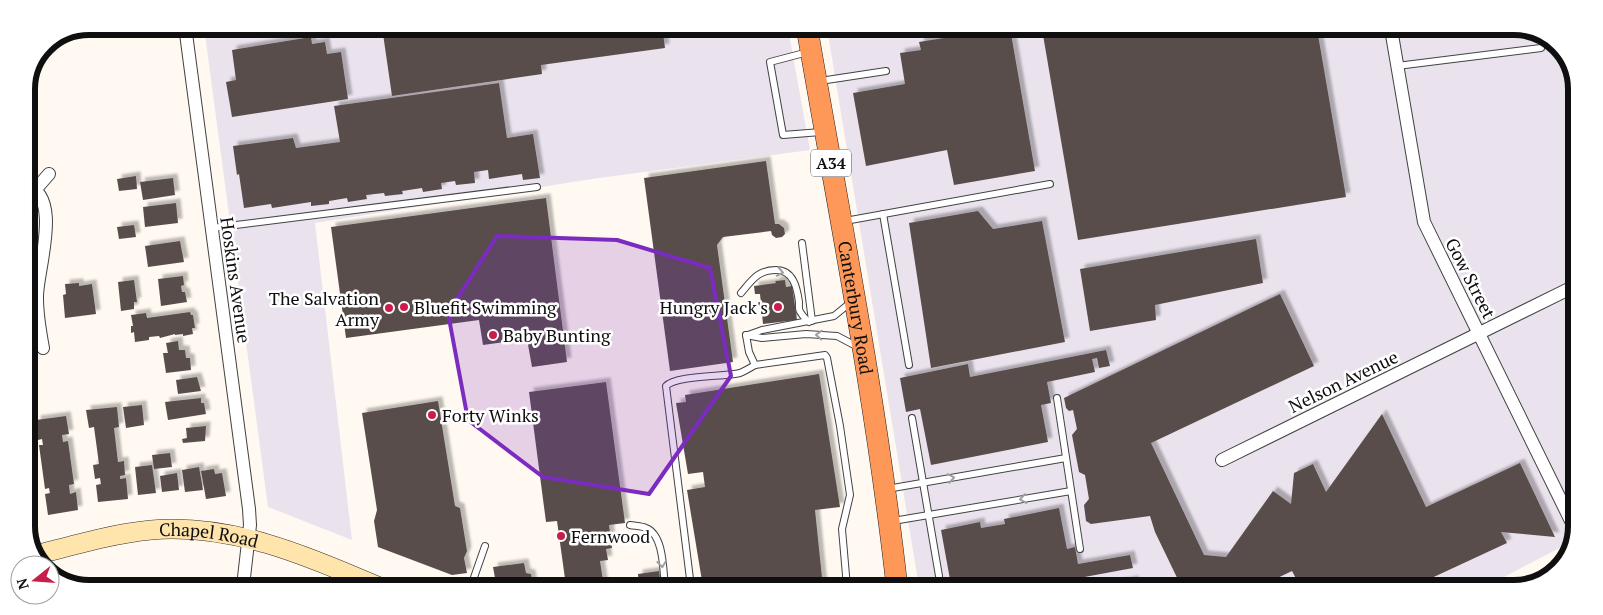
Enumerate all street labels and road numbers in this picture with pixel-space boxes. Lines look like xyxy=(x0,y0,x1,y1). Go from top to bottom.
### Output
road number: A34 xyxy=(811,150,851,177)
street label: Hoskins Avenue xyxy=(215,215,257,345)
street label: Gow Street xyxy=(1440,234,1502,323)
street label: Canterbury Road xyxy=(833,239,879,376)
street label: Nelson Avenue xyxy=(1284,344,1402,418)
street label: Chapel Road xyxy=(159,517,261,553)

